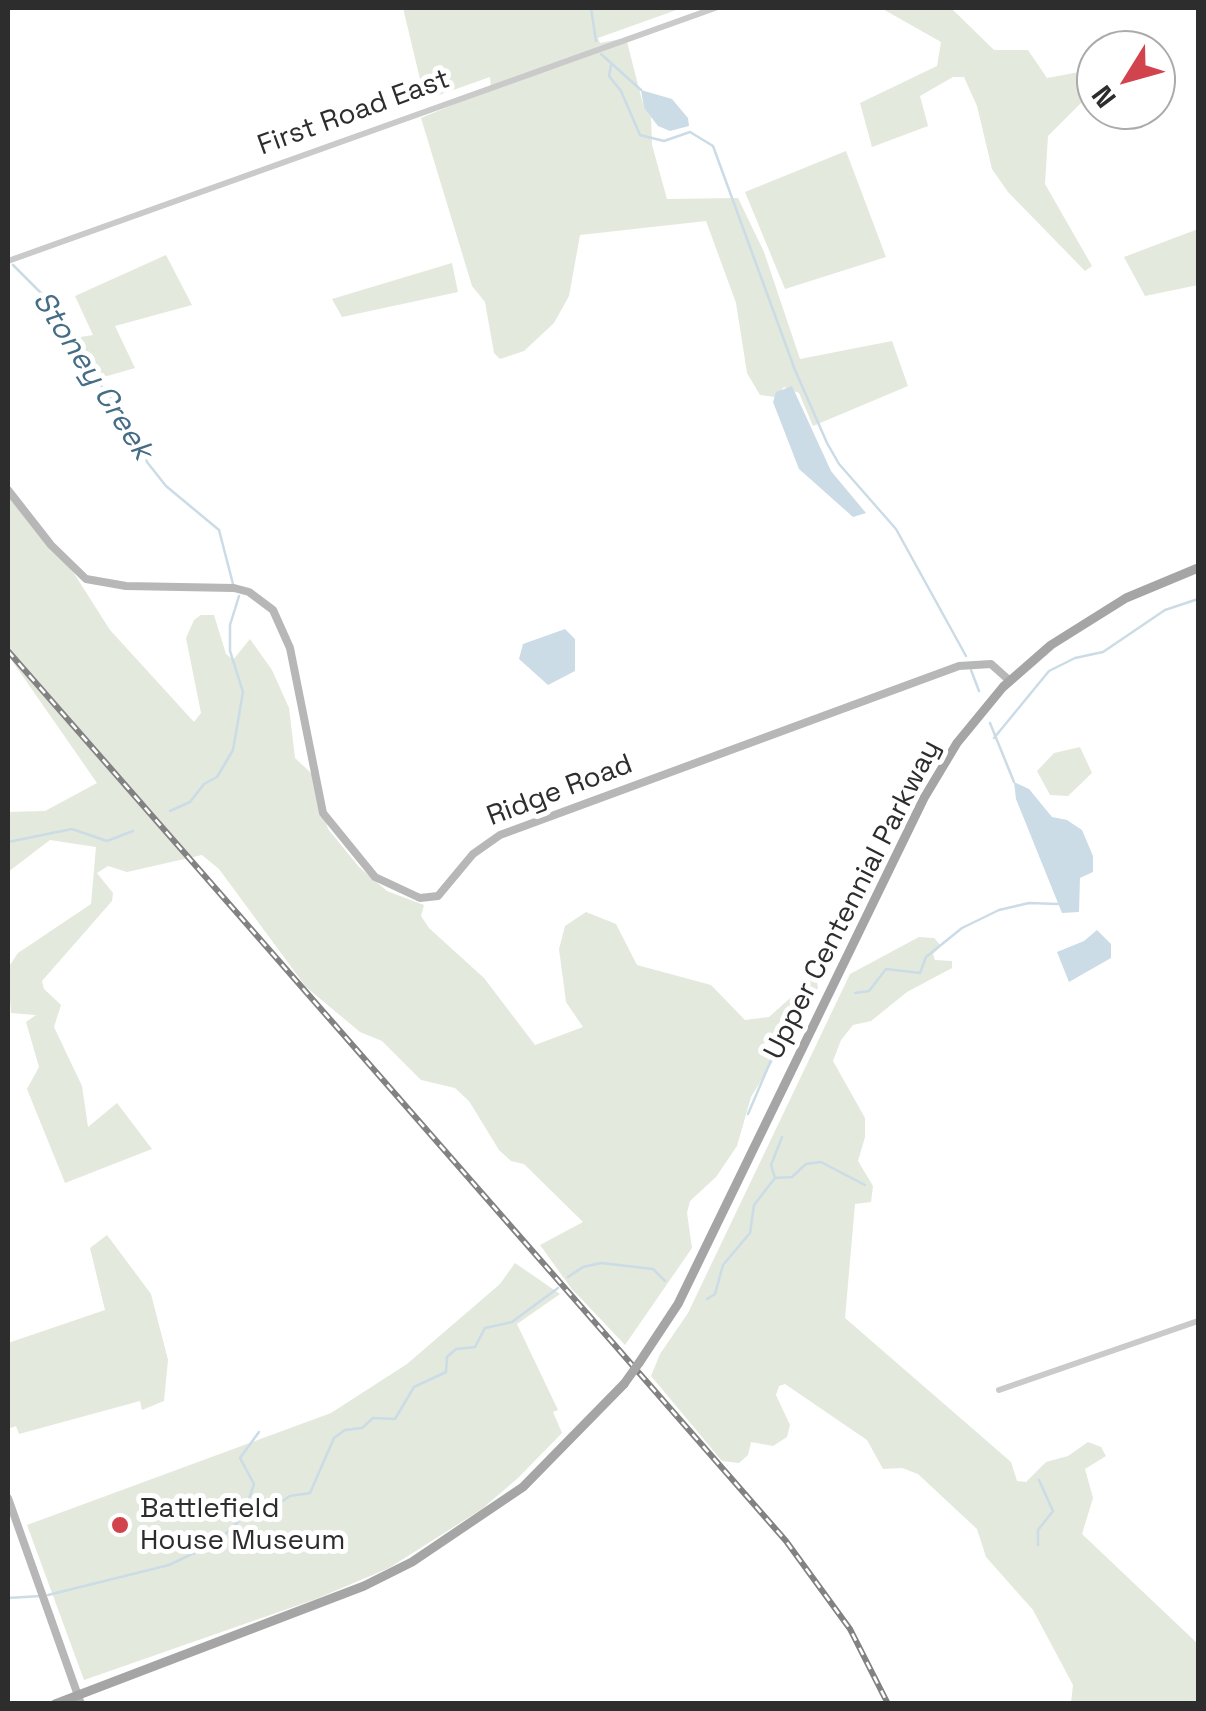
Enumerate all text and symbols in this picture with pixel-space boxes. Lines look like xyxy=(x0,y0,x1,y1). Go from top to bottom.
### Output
north arrow xyxy=(1076,30,1176,130)
street label: First Road East xyxy=(253,63,455,163)
text: N xyxy=(1084,79,1124,115)
water label: Stoney Creek xyxy=(24,285,160,467)
street label: Upper Centennial Parkway xyxy=(758,735,948,1065)
street label: Ridge Road xyxy=(483,748,637,834)
place label: Battlefield House Museum xyxy=(140,1492,345,1558)
marker: Battlefield House Museum xyxy=(109,1514,131,1536)

